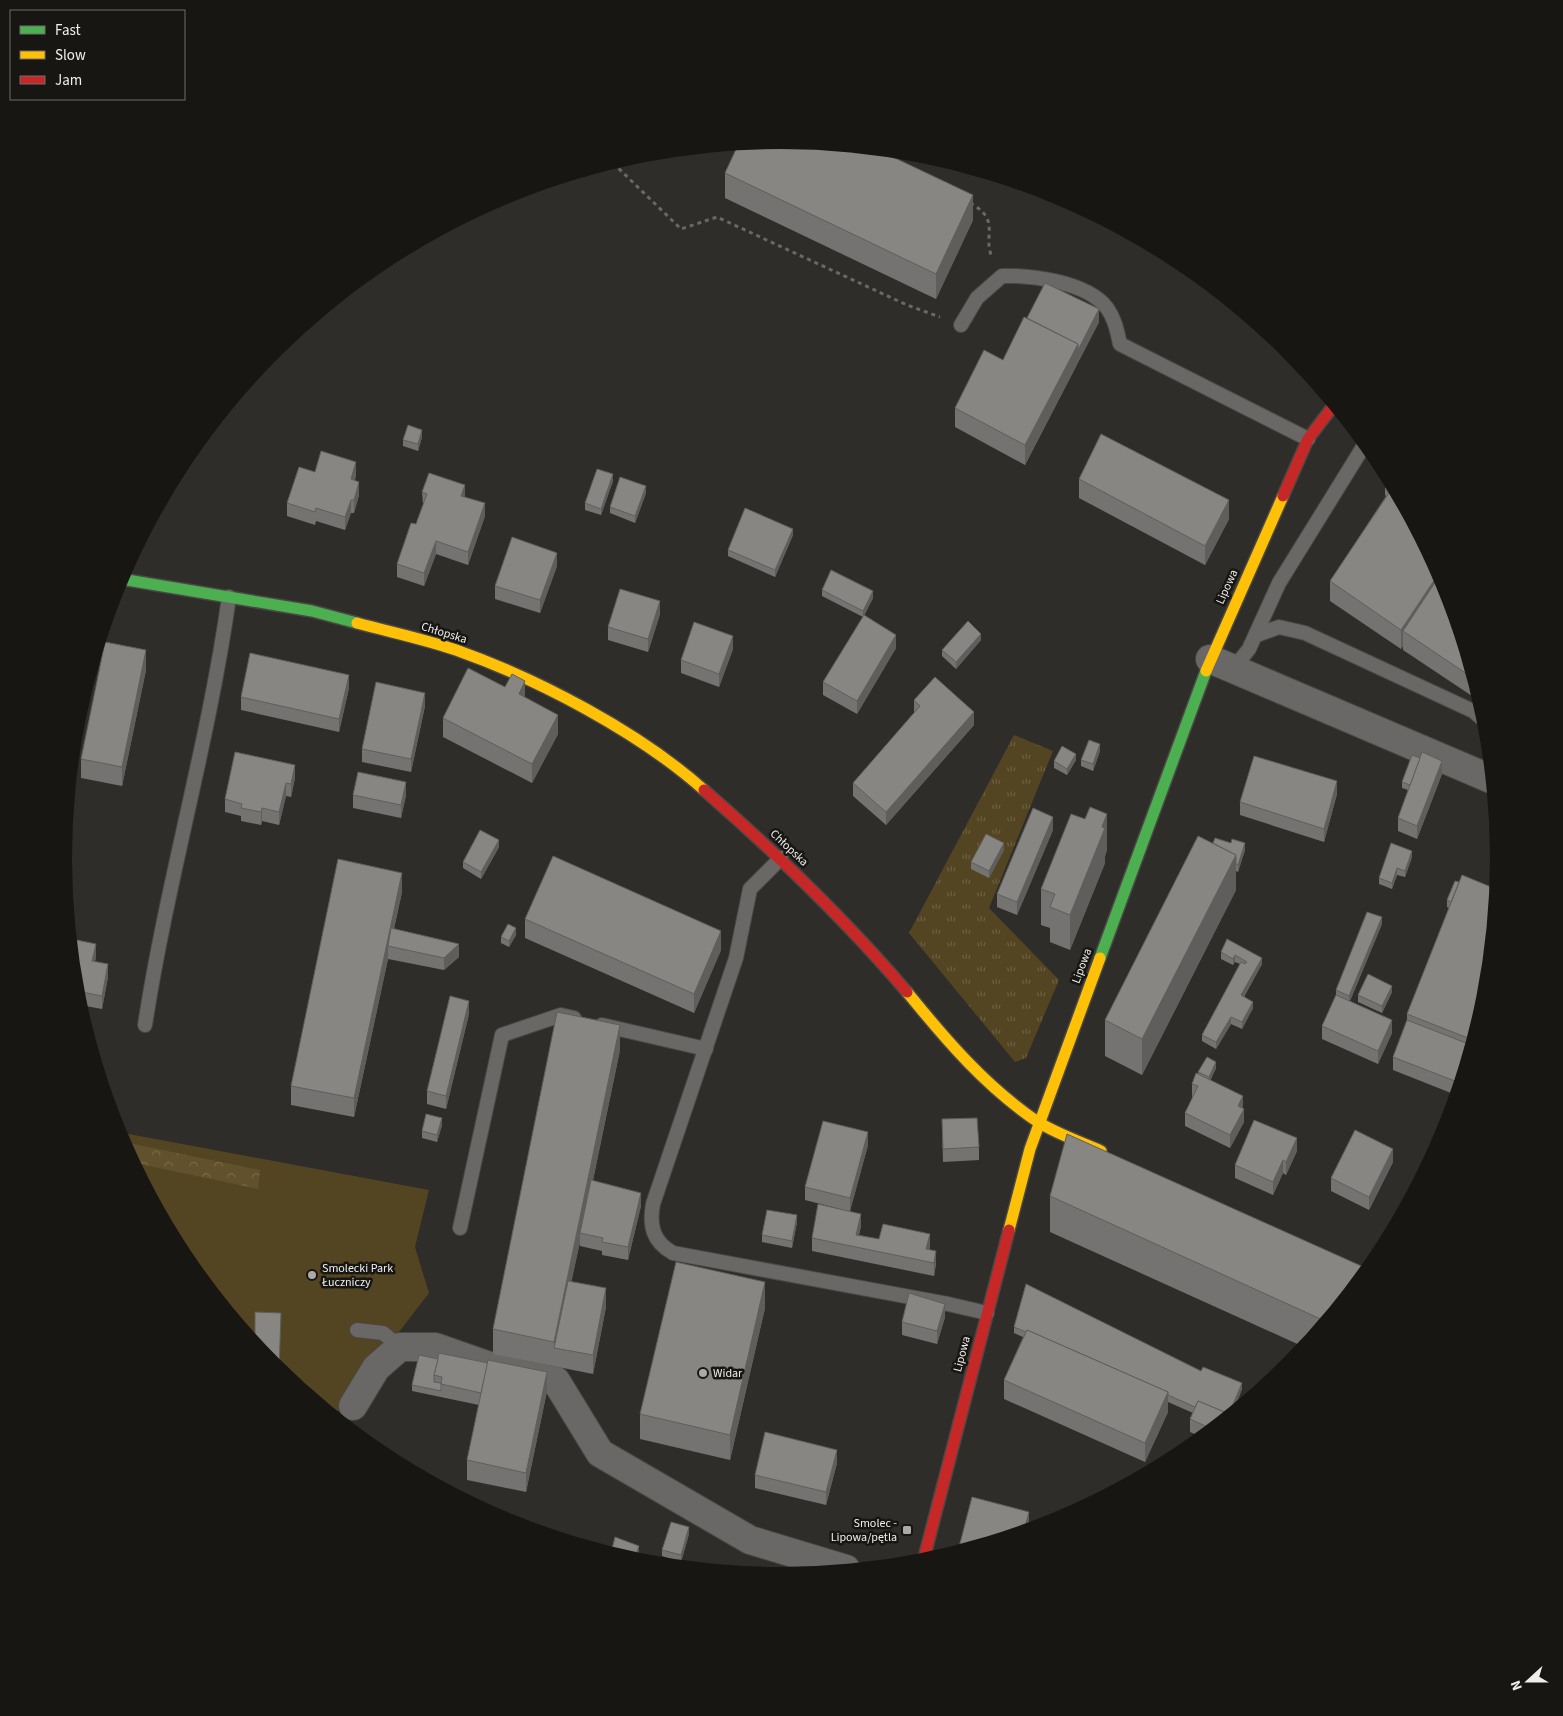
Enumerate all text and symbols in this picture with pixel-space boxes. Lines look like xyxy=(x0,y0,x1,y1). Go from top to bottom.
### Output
legend xyxy=(10,10,185,100)
text: Fast xyxy=(55,20,81,41)
text: Slow xyxy=(55,45,86,66)
text: Jam xyxy=(55,70,82,91)
street label: Lipowa xyxy=(1212,567,1242,607)
street label: Chłopska xyxy=(419,618,469,648)
street label: Chłopska xyxy=(766,826,812,870)
street label: Lipowa xyxy=(1068,946,1096,986)
place label: Smolecki Park Łuczniczy xyxy=(321,1260,393,1291)
marker: Smolecki Park Łuczniczy xyxy=(306,1269,318,1281)
street label: Lipowa xyxy=(949,1334,975,1374)
place label: Widar xyxy=(713,1365,743,1382)
marker: Widar xyxy=(697,1367,709,1379)
place label: Smolec - Lipowa/pętla xyxy=(831,1515,897,1546)
marker: Smolec - Lipowa/pętla xyxy=(901,1524,913,1536)
north arrow xyxy=(1503,1656,1553,1706)
text: N xyxy=(1506,1677,1528,1693)

